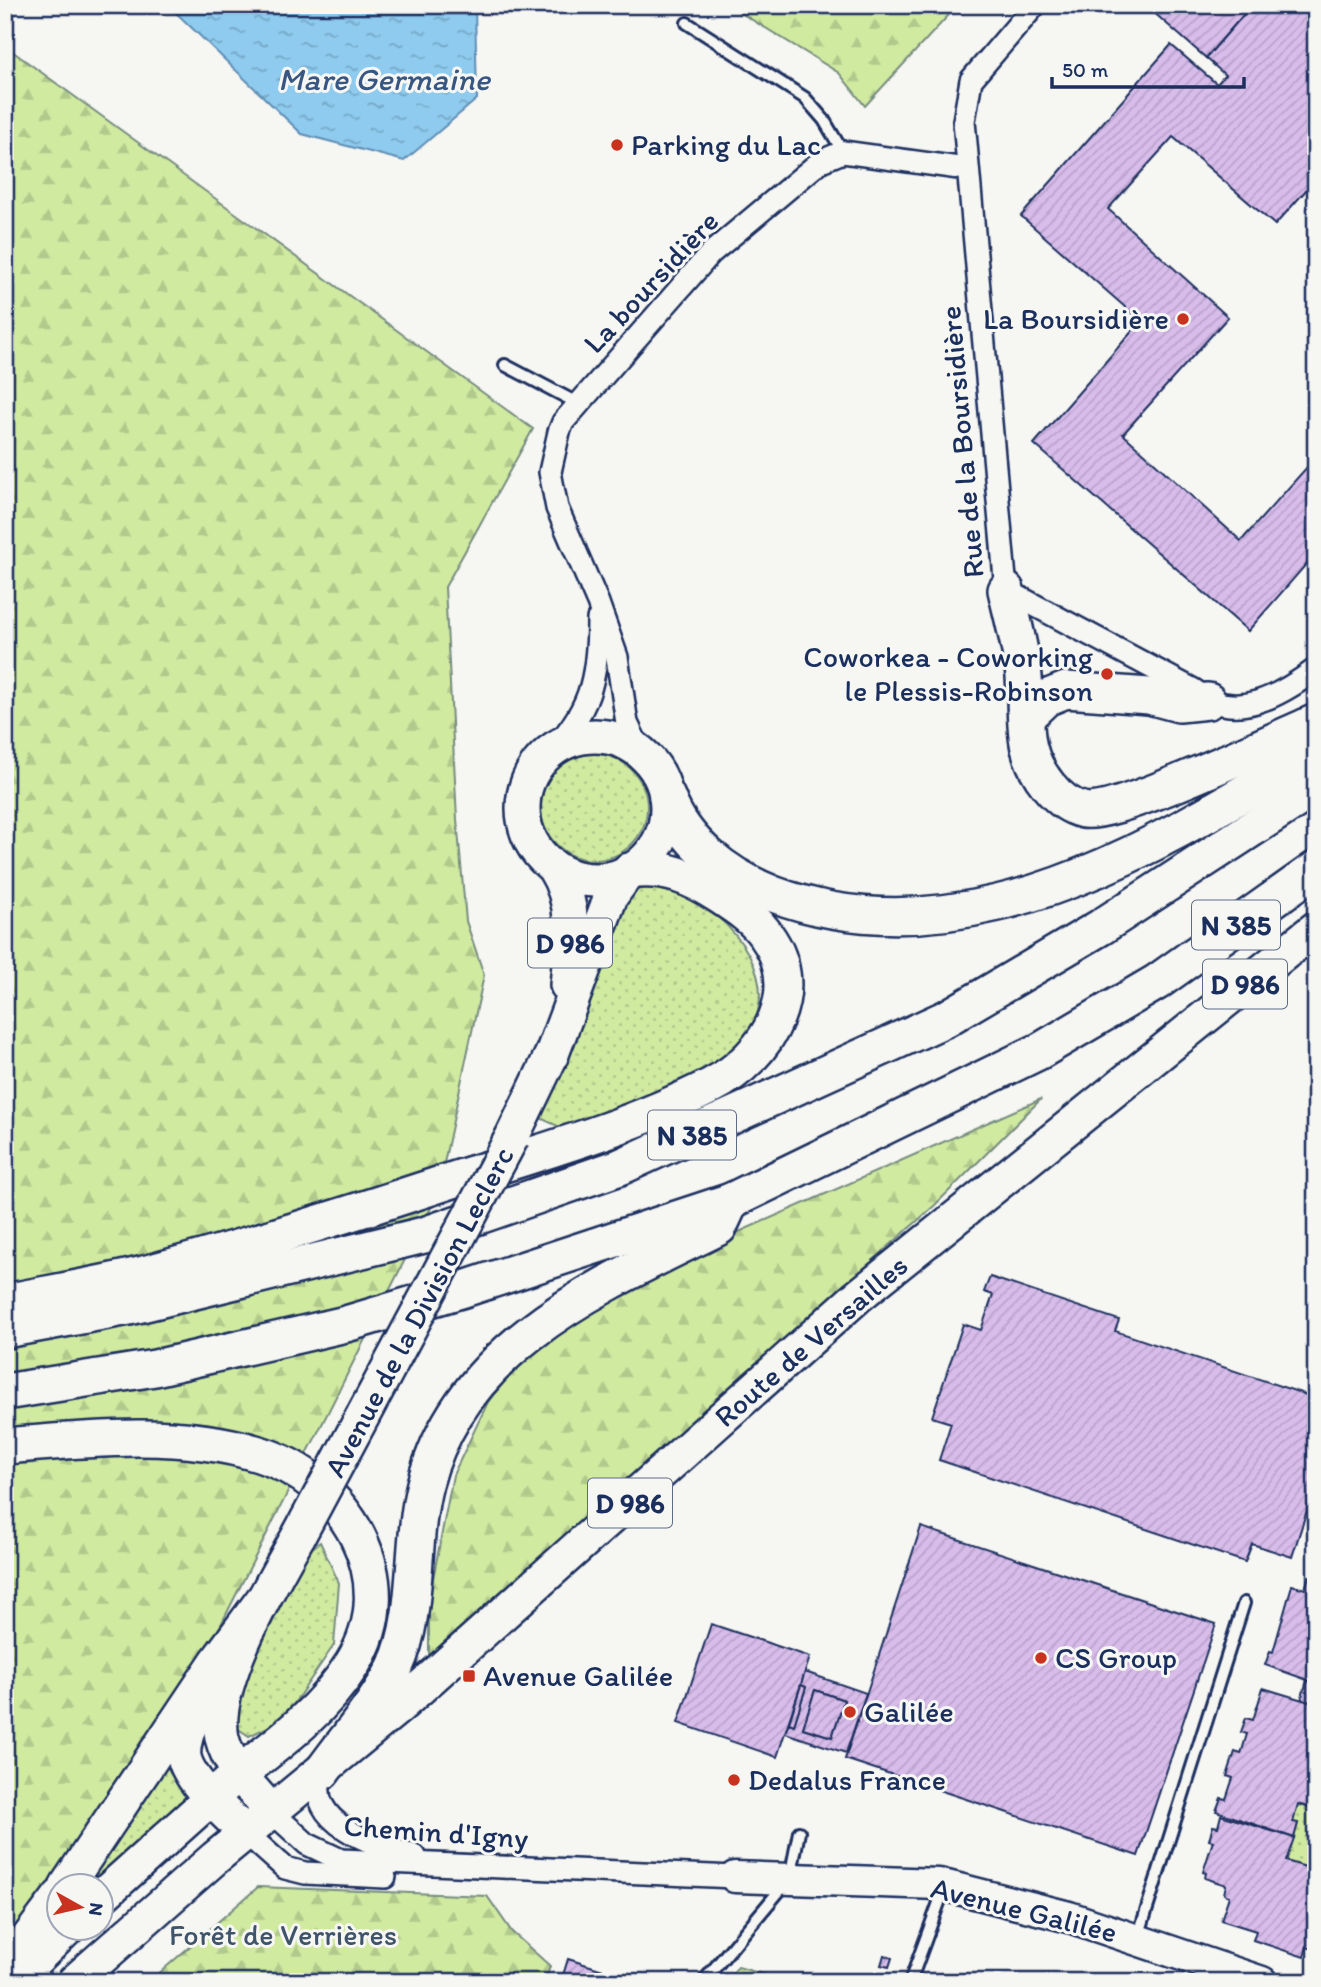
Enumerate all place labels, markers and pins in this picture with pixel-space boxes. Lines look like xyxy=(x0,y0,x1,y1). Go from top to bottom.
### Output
place label: Parking du Lac xyxy=(631,126,821,163)
marker: Parking du Lac xyxy=(609,137,625,153)
place label: La Boursidière xyxy=(983,300,1169,337)
marker: La Boursidière xyxy=(1175,311,1191,327)
place label: Coworkea - Coworking le Plessis-Robinson xyxy=(803,638,1094,709)
marker: Coworkea - Coworking le Plessis-Robinson xyxy=(1099,666,1115,682)
place label: CS Group xyxy=(1055,1639,1177,1676)
marker: CS Group xyxy=(1033,1650,1049,1666)
place label: Avenue Galilée xyxy=(483,1657,673,1694)
marker: Avenue Galilée xyxy=(461,1668,477,1684)
place label: Galilée xyxy=(864,1693,954,1730)
marker: Galilée xyxy=(842,1704,858,1720)
place label: Dedalus France xyxy=(748,1761,946,1798)
marker: Dedalus France xyxy=(726,1772,742,1788)

